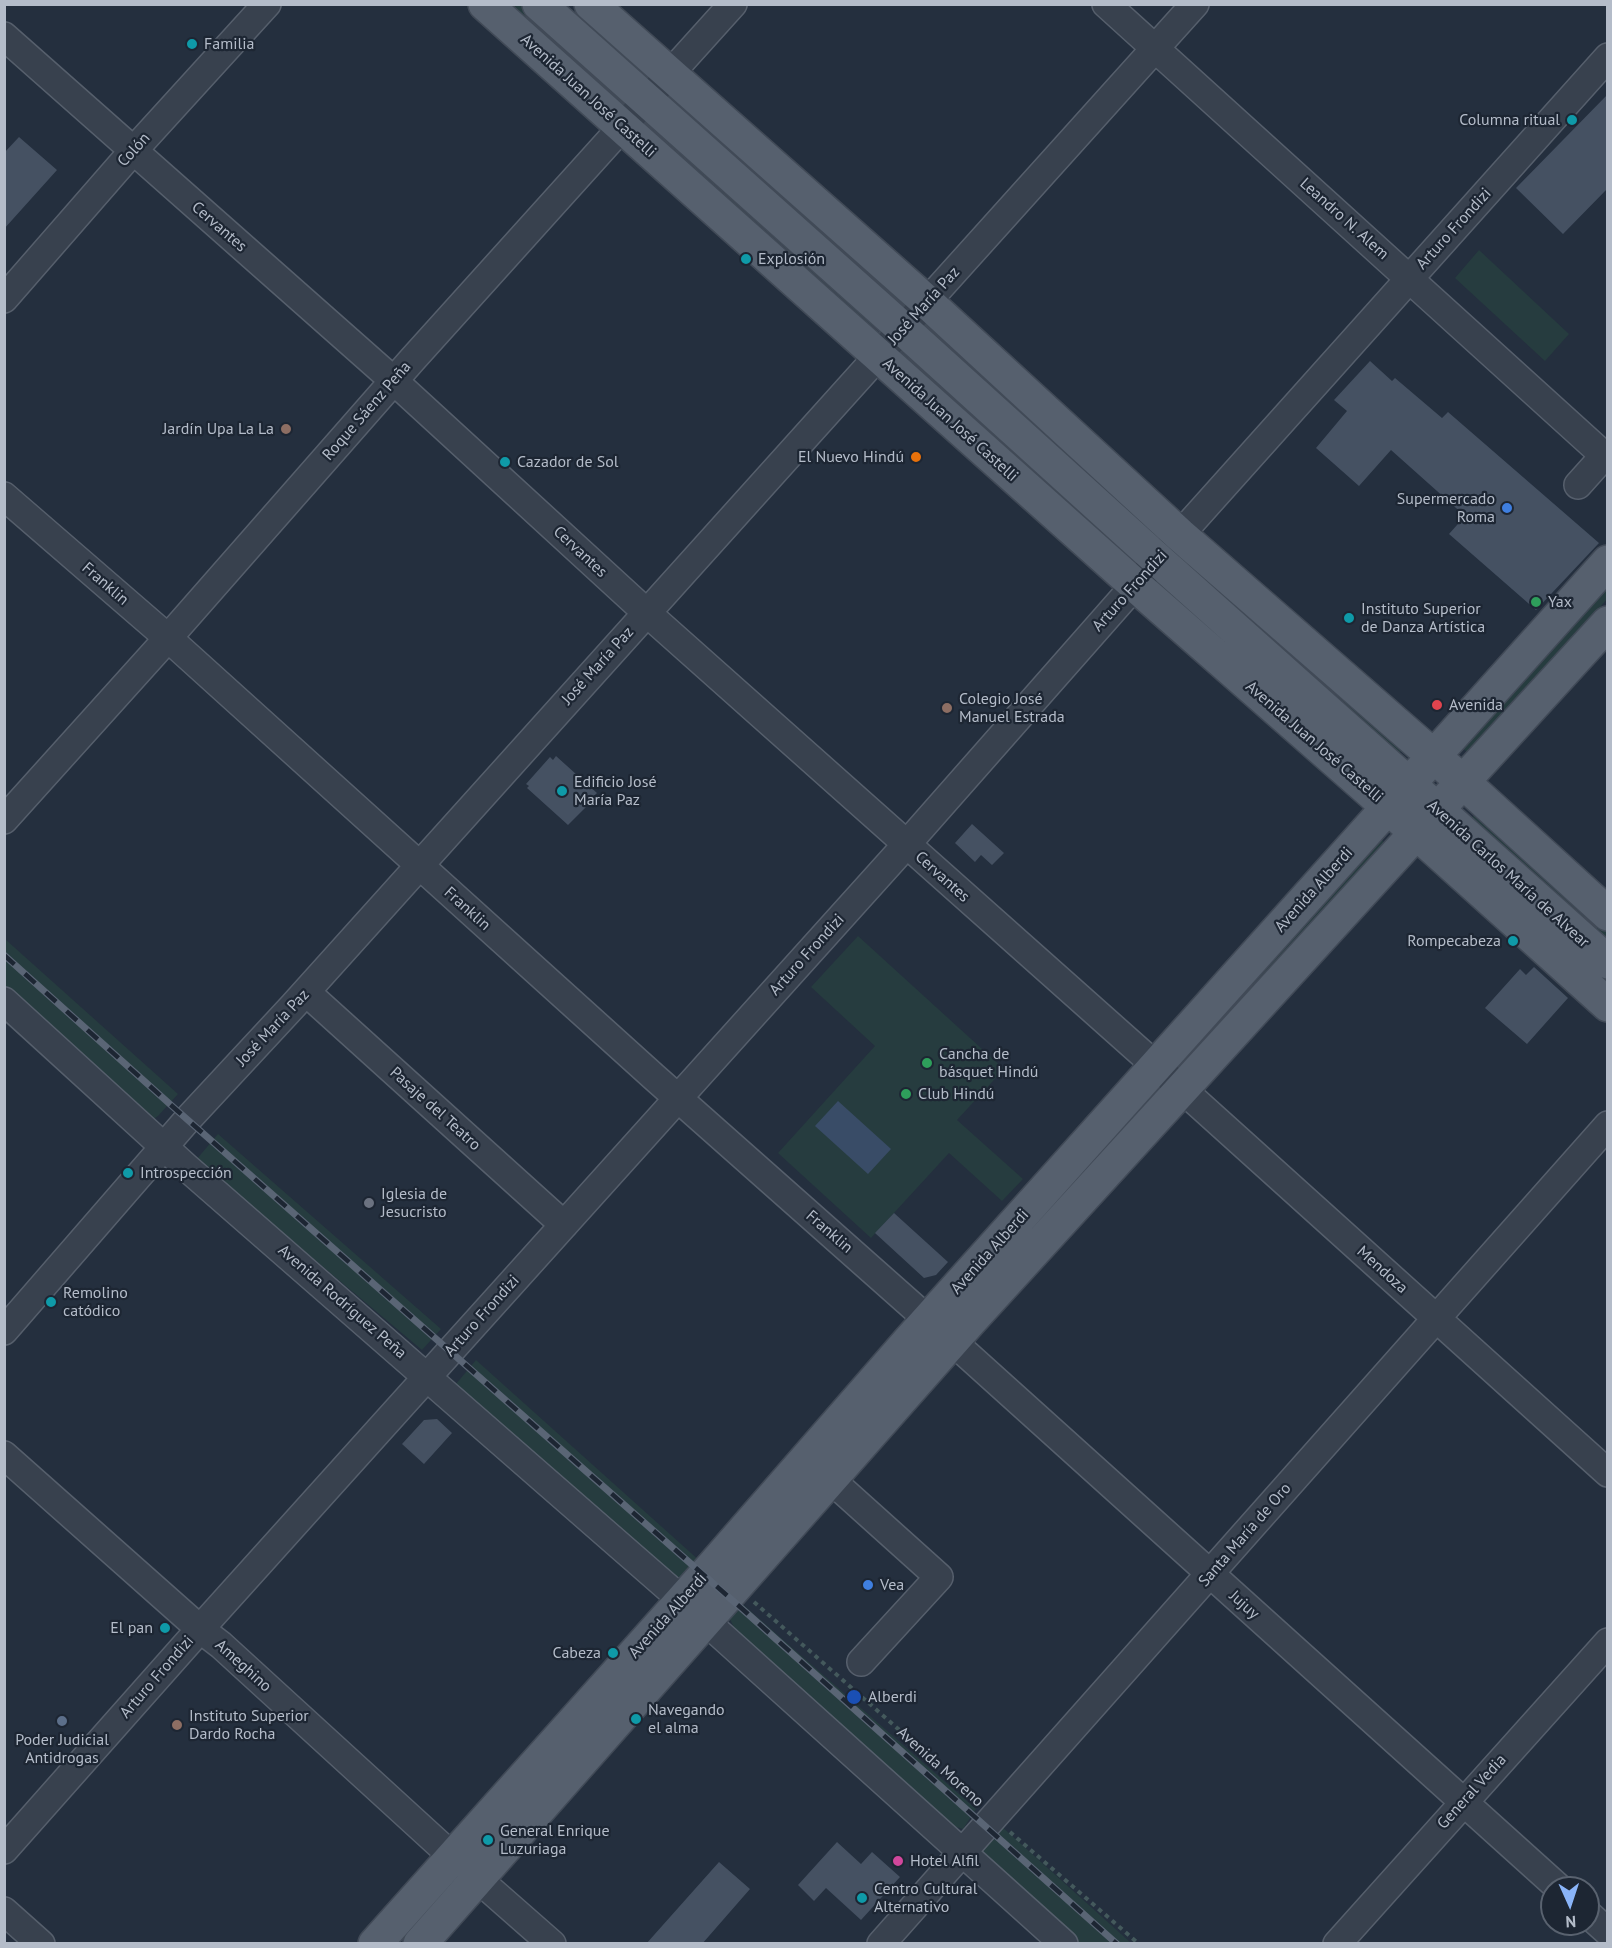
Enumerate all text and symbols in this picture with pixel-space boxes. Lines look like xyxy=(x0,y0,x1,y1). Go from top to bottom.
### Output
street label: Avenida Juan José Castelli xyxy=(516,30,660,162)
place label: Familia xyxy=(204,34,254,54)
marker: Familia xyxy=(185,37,199,51)
place label: Columna ritual xyxy=(1459,110,1560,130)
marker: Columna ritual xyxy=(1565,113,1579,127)
street label: Colón xyxy=(114,129,154,171)
street label: Leandro N. Alem xyxy=(1296,174,1392,264)
street label: Arturo Frondizi xyxy=(1412,184,1496,274)
street label: Cervantes xyxy=(188,198,250,256)
place label: Explosión xyxy=(758,249,825,269)
marker: Explosión xyxy=(739,252,753,266)
street label: José María Paz xyxy=(884,263,964,349)
street label: Avenida Juan José Castelli xyxy=(878,354,1022,486)
street label: Roque Sáenz Peña xyxy=(319,358,415,464)
place label: Jardín Upa La La xyxy=(163,419,274,439)
marker: Jardín Upa La La xyxy=(279,422,293,436)
place label: El Nuevo Hindú xyxy=(798,447,904,467)
marker: El Nuevo Hindú xyxy=(909,450,923,464)
place label: Cazador de Sol xyxy=(517,452,619,472)
marker: Cazador de Sol xyxy=(498,455,512,469)
place label: Supermercado Roma xyxy=(1397,489,1495,527)
marker: Supermercado Roma xyxy=(1500,501,1514,515)
street label: Cervantes xyxy=(549,522,611,582)
street label: Arturo Frondizi xyxy=(1088,546,1172,636)
street label: Franklin xyxy=(78,558,132,610)
place label: Yax xyxy=(1548,592,1572,612)
marker: Yax xyxy=(1529,595,1543,609)
place label: Instituto Superior de Danza Artística xyxy=(1361,599,1485,637)
marker: Instituto Superior de Danza Artística xyxy=(1342,611,1356,625)
street label: José María Paz xyxy=(558,623,638,709)
street label: Avenida Juan José Castelli xyxy=(1241,677,1387,807)
place label: Colegio José Manuel Estrada xyxy=(959,689,1065,727)
place label: Avenida xyxy=(1449,695,1503,715)
marker: Avenida xyxy=(1430,698,1444,712)
marker: Colegio José Manuel Estrada xyxy=(940,701,954,715)
place label: Edificio José María Paz xyxy=(574,772,657,810)
marker: Edificio José María Paz xyxy=(555,784,569,798)
street label: Avenida Carlos María de Alvear xyxy=(1423,796,1593,952)
street label: Avenida Alberdi xyxy=(1271,844,1357,936)
street label: Cervantes xyxy=(911,848,973,906)
street label: Franklin xyxy=(440,883,494,935)
street label: Arturo Frondizi xyxy=(765,910,849,1000)
place label: Rompecabeza xyxy=(1407,931,1501,951)
marker: Rompecabeza xyxy=(1506,934,1520,948)
street label: José María Paz xyxy=(232,985,314,1071)
place label: Cancha de básquet Hindú xyxy=(939,1044,1038,1082)
marker: Cancha de básquet Hindú xyxy=(920,1056,934,1070)
street label: Pasaje del Teatro xyxy=(386,1063,484,1155)
place label: Club Hindú xyxy=(918,1084,994,1104)
marker: Club Hindú xyxy=(899,1087,913,1101)
place label: Introspección xyxy=(140,1163,232,1183)
marker: Introspección xyxy=(121,1166,135,1180)
place label: Iglesia de Jesucristo xyxy=(381,1184,447,1222)
marker: Iglesia de Jesucristo xyxy=(362,1196,376,1210)
street label: Franklin xyxy=(802,1206,856,1258)
street label: Avenida Alberdi xyxy=(947,1206,1033,1298)
street label: Avenida Rodríguez Peña xyxy=(274,1241,410,1363)
street label: Mendoza xyxy=(1353,1242,1411,1298)
street label: Arturo Frondizi xyxy=(440,1271,524,1361)
place label: Remolino catódico xyxy=(63,1283,128,1321)
marker: Remolino catódico xyxy=(44,1295,58,1309)
street label: Santa María de Oro xyxy=(1195,1479,1295,1591)
street label: Avenida Alberdi xyxy=(625,1570,711,1662)
place label: Vea xyxy=(880,1575,904,1595)
marker: Vea xyxy=(861,1578,875,1592)
street label: Jujuy xyxy=(1225,1587,1263,1623)
place label: El pan xyxy=(110,1618,153,1638)
marker: El pan xyxy=(158,1621,172,1635)
street label: Arturo Frondizi xyxy=(116,1632,198,1722)
street label: Ameghino xyxy=(211,1636,275,1696)
place label: Cabeza xyxy=(553,1643,601,1663)
marker: Cabeza xyxy=(606,1646,620,1660)
place label: Alberdi xyxy=(868,1687,917,1707)
marker: Alberdi xyxy=(845,1688,863,1706)
place label: Navegando el alma xyxy=(648,1700,725,1738)
place label: Instituto Superior Dardo Rocha xyxy=(189,1706,309,1744)
marker: Navegando el alma xyxy=(629,1712,643,1726)
marker: Poder Judicial Antidrogas xyxy=(55,1714,69,1728)
marker: Instituto Superior Dardo Rocha xyxy=(170,1718,184,1732)
street label: Avenida Moreno xyxy=(893,1723,987,1811)
place label: Poder Judicial Antidrogas xyxy=(15,1730,109,1768)
street label: General Vedia xyxy=(1433,1751,1511,1833)
place label: General Enrique Luzuriaga xyxy=(500,1821,610,1859)
marker: General Enrique Luzuriaga xyxy=(481,1833,495,1847)
place label: Hotel Alfil xyxy=(910,1851,979,1871)
marker: Hotel Alfil xyxy=(891,1854,905,1868)
north arrow xyxy=(1540,1876,1600,1936)
place label: Centro Cultural Alternativo xyxy=(874,1879,977,1917)
marker: Centro Cultural Alternativo xyxy=(855,1891,869,1905)
text: N xyxy=(1565,1912,1577,1932)

